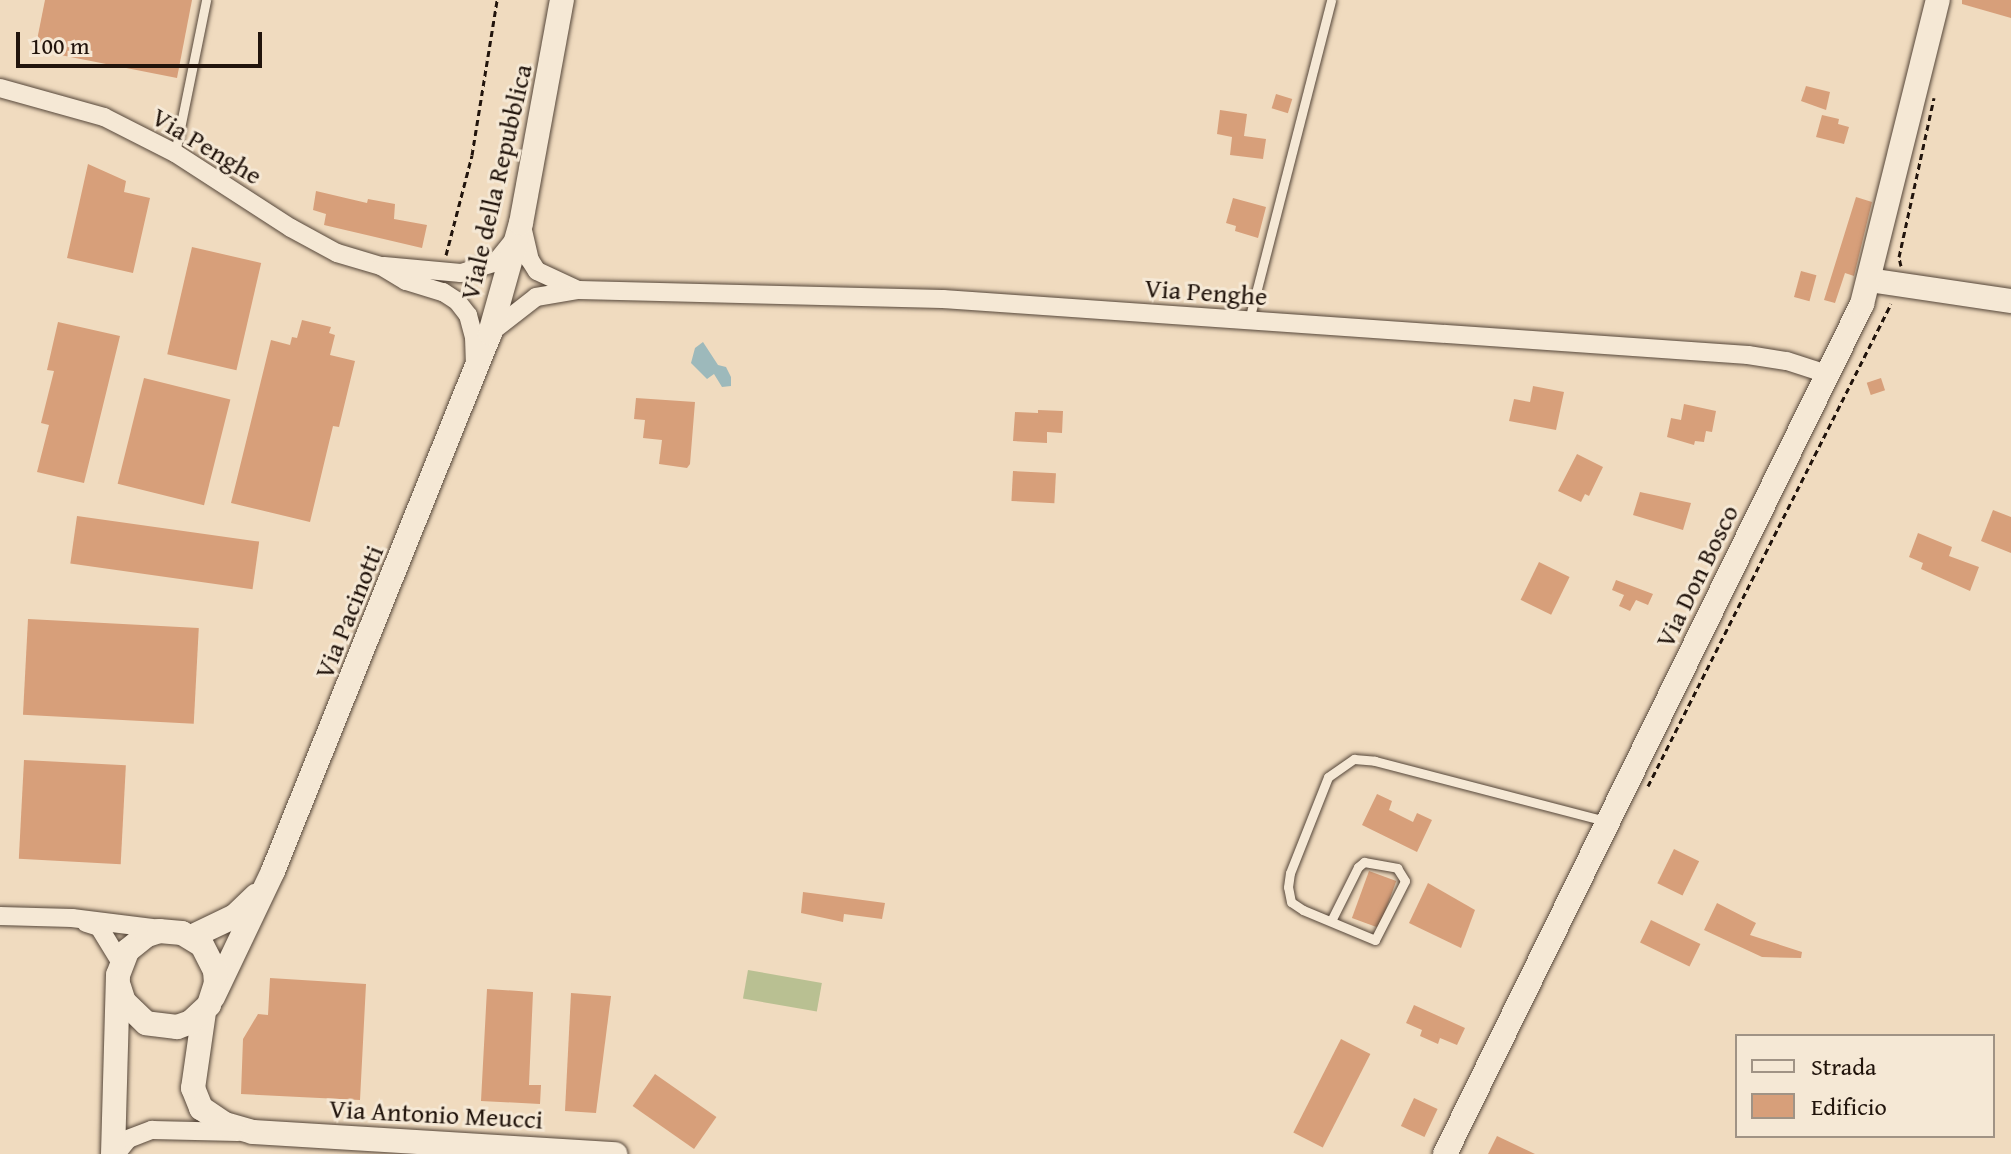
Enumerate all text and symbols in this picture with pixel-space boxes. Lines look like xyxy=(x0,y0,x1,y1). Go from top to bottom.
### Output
scale bar xyxy=(20,16,266,66)
text: 100 m xyxy=(30,28,90,63)
street label: Viale della Repubblica xyxy=(454,61,538,303)
street label: Via Penghe xyxy=(146,101,268,191)
street label: Via Penghe xyxy=(1144,272,1268,312)
street label: Via Don Bosco xyxy=(1649,500,1745,652)
street label: Via Pacinotti xyxy=(308,541,390,683)
legend xyxy=(1735,1034,1995,1138)
text: Strada xyxy=(1811,1049,1876,1084)
text: Edificio xyxy=(1811,1089,1887,1124)
street label: Via Antonio Meucci xyxy=(328,1093,544,1135)

